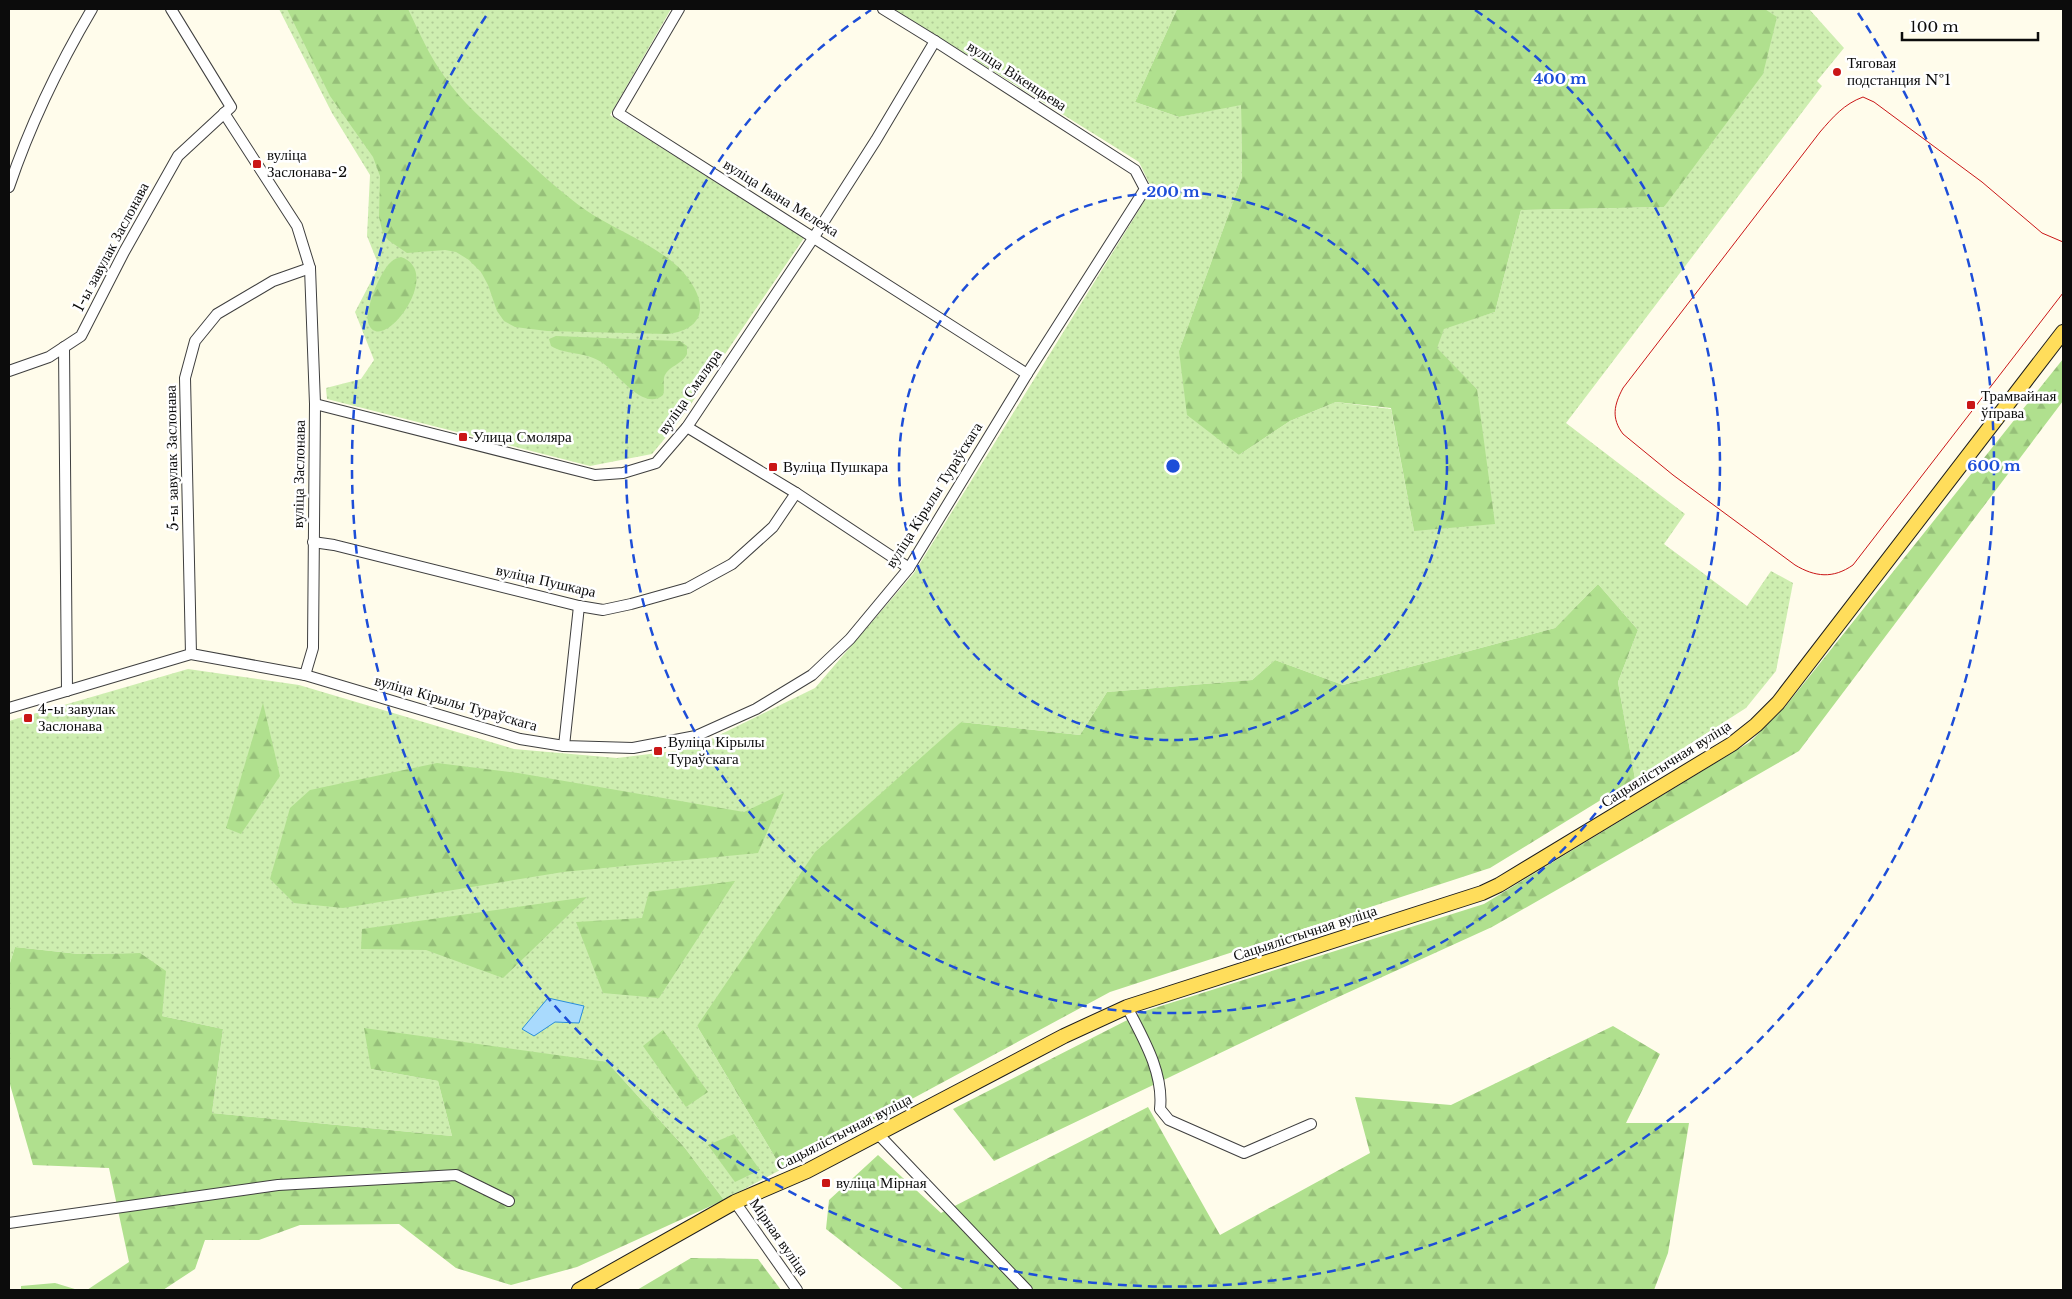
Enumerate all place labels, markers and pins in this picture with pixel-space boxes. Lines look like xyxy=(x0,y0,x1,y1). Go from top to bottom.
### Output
place label: Тяговая подстанция №1 xyxy=(1847,53,1951,89)
marker: Тяговая подстанция №1 xyxy=(1831,66,1843,78)
place label: вуліца Заслонава-2 xyxy=(267,145,347,181)
marker: вуліца Заслонава-2 xyxy=(251,158,263,170)
place label: Трамвайная ўправа xyxy=(1981,386,2056,422)
marker: Трамвайная ўправа xyxy=(1965,399,1977,411)
place label: Улица Смоляра xyxy=(473,427,572,446)
marker: Улица Смоляра xyxy=(457,431,469,443)
place label: Вуліца Пушкара xyxy=(783,457,888,476)
centre of rings xyxy=(1164,457,1182,475)
marker: Вуліца Пушкара xyxy=(767,461,779,473)
place label: 4-ы завулак Заслонава xyxy=(38,699,116,735)
marker: 4-ы завулак Заслонава xyxy=(22,712,34,724)
place label: Вуліца Кірылы Тураўскага xyxy=(668,732,765,768)
marker: Вуліца Кірылы Тураўскага xyxy=(652,745,664,757)
place label: вуліца Мірная xyxy=(836,1173,927,1192)
marker: вуліца Мірная xyxy=(820,1177,832,1189)

